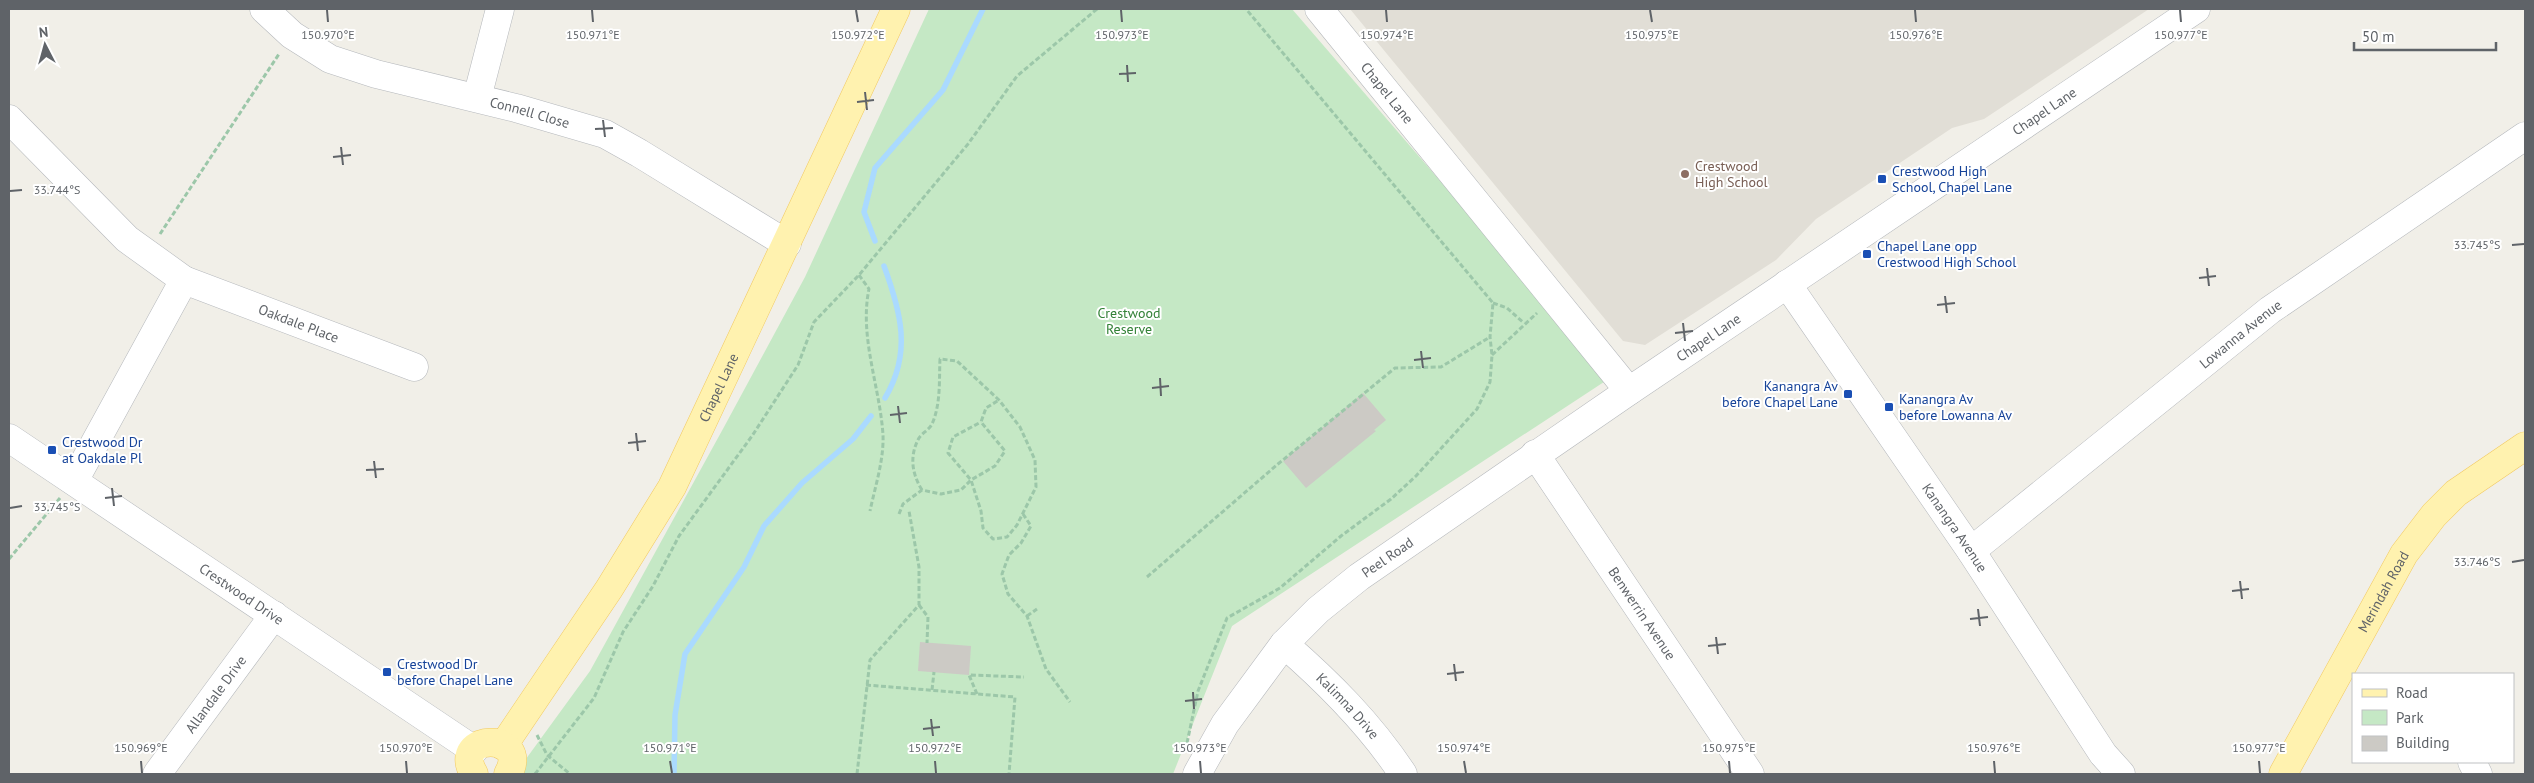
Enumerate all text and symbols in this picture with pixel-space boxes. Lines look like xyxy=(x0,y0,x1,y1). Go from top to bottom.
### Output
north arrow xyxy=(20,20,70,70)
scale bar xyxy=(2354,20,2496,52)
text: N xyxy=(38,23,49,42)
text: 150.970°E xyxy=(301,27,355,42)
text: 150.971°E xyxy=(566,27,620,42)
text: 150.972°E xyxy=(831,27,885,42)
text: 150.973°E xyxy=(1095,27,1149,42)
text: 150.974°E xyxy=(1360,27,1414,42)
text: 150.975°E xyxy=(1625,27,1679,42)
text: 150.976°E xyxy=(1889,27,1943,42)
text: 150.977°E xyxy=(2154,27,2208,42)
text: 50 m xyxy=(2362,27,2395,46)
street label: Chapel Lane xyxy=(1357,59,1417,127)
street label: Chapel Lane xyxy=(2009,83,2080,139)
street label: Connell Close xyxy=(488,93,572,132)
place label: Crestwood High School xyxy=(1695,157,1768,191)
place label: Crestwood High School, Chapel Lane xyxy=(1892,162,2012,196)
marker: Crestwood High School xyxy=(1679,168,1691,180)
marker: Crestwood High School, Chapel Lane xyxy=(1876,173,1888,185)
text: 33.744°S xyxy=(34,182,80,197)
place label: Chapel Lane opp Crestwood High School xyxy=(1877,237,2016,271)
text: 33.745°S xyxy=(2454,237,2500,252)
marker: Chapel Lane opp Crestwood High School xyxy=(1861,248,1873,260)
street label: Lowanna Avenue xyxy=(2196,296,2285,372)
street label: Oakdale Place xyxy=(256,300,341,347)
park label: Crestwood Reserve xyxy=(1098,304,1160,338)
street label: Chapel Lane xyxy=(1673,309,1744,366)
street label: Chapel Lane xyxy=(695,350,742,425)
place label: Kanangra Av before Chapel Lane xyxy=(1722,377,1838,411)
marker: Kanangra Av before Chapel Lane xyxy=(1842,388,1854,400)
place label: Kanangra Av before Lowanna Av xyxy=(1899,390,2012,424)
marker: Kanangra Av before Lowanna Av xyxy=(1883,401,1895,413)
place label: Crestwood Dr at Oakdale Pl xyxy=(62,433,143,467)
marker: Crestwood Dr at Oakdale Pl xyxy=(46,444,58,456)
street label: Kanangra Avenue xyxy=(1918,480,1991,576)
text: 33.745°S xyxy=(34,499,80,514)
street label: Peel Road xyxy=(1358,533,1417,582)
street label: Merindah Road xyxy=(2354,548,2413,636)
text: 33.746°S xyxy=(2454,554,2500,569)
street label: Crestwood Drive xyxy=(196,559,287,629)
street label: Benwerrin Avenue xyxy=(1604,563,1680,663)
street label: Allandale Drive xyxy=(181,652,250,737)
place label: Crestwood Dr before Chapel Lane xyxy=(397,655,513,689)
marker: Crestwood Dr before Chapel Lane xyxy=(381,666,393,678)
street label: Kalimna Drive xyxy=(1313,669,1383,743)
legend xyxy=(2352,673,2514,763)
text: Road xyxy=(2396,683,2428,702)
text: Park xyxy=(2396,708,2424,727)
text: Building xyxy=(2396,733,2450,752)
text: 150.969°E xyxy=(114,740,168,755)
text: 150.970°E xyxy=(379,740,433,755)
text: 150.971°E xyxy=(643,740,697,755)
text: 150.972°E xyxy=(908,740,962,755)
text: 150.973°E xyxy=(1173,740,1227,755)
text: 150.974°E xyxy=(1437,740,1491,755)
text: 150.975°E xyxy=(1702,740,1756,755)
text: 150.976°E xyxy=(1967,740,2021,755)
text: 150.977°E xyxy=(2232,740,2286,755)

